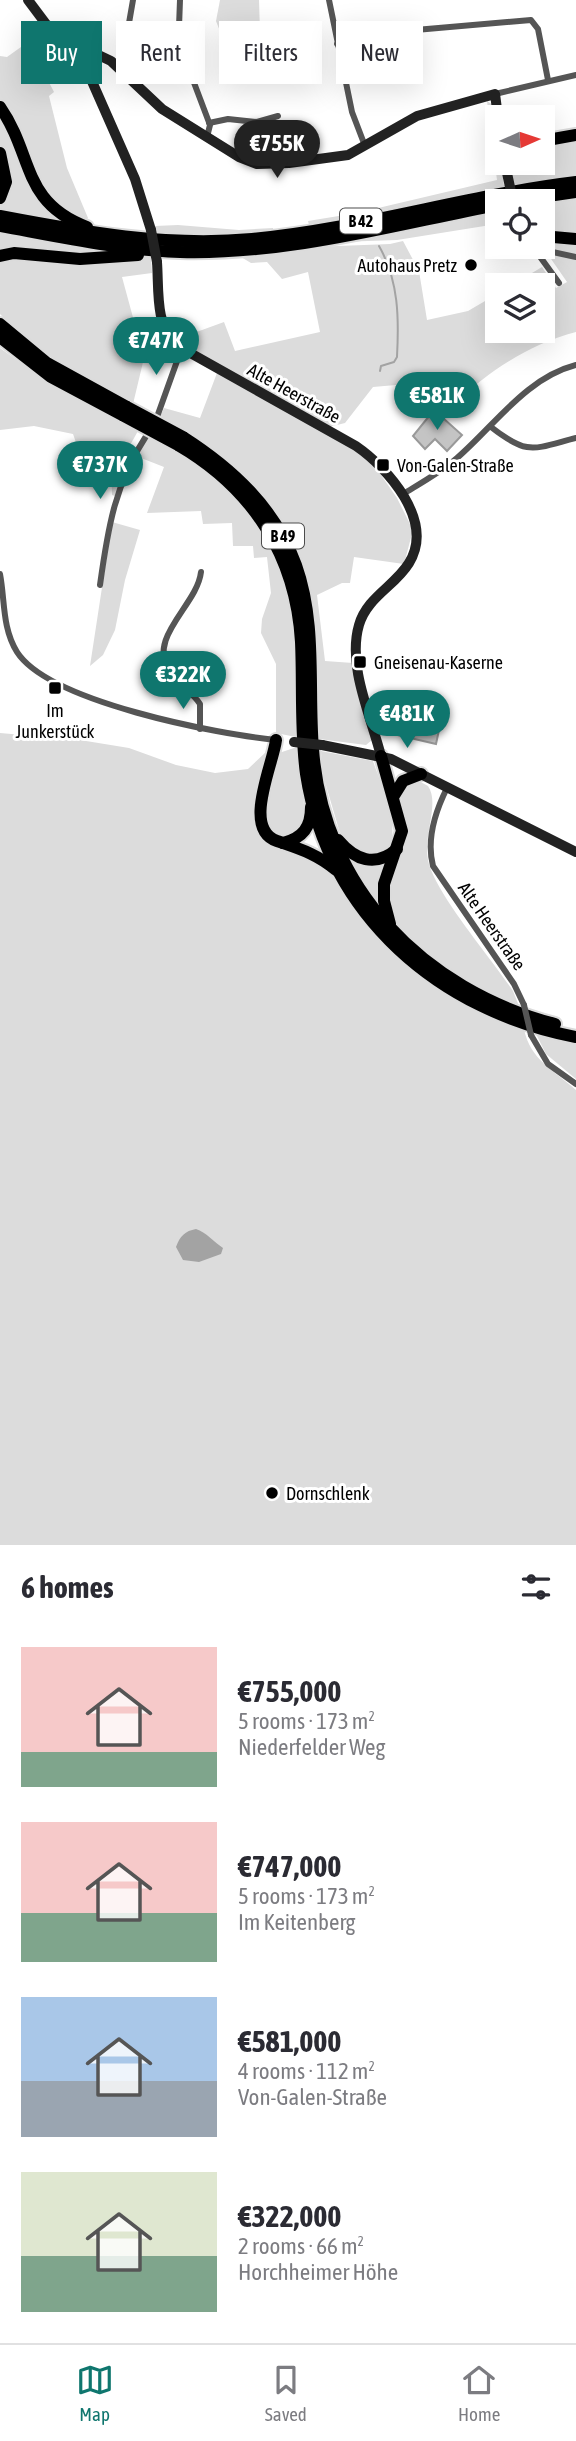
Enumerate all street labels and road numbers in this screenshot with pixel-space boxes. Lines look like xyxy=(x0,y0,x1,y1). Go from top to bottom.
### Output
road number: B 42 xyxy=(340,209,382,234)
street label: Alte Heerstraße xyxy=(244,359,344,427)
road number: B 49 xyxy=(262,524,304,548)
street label: Alte Heerstraße xyxy=(454,878,530,974)

